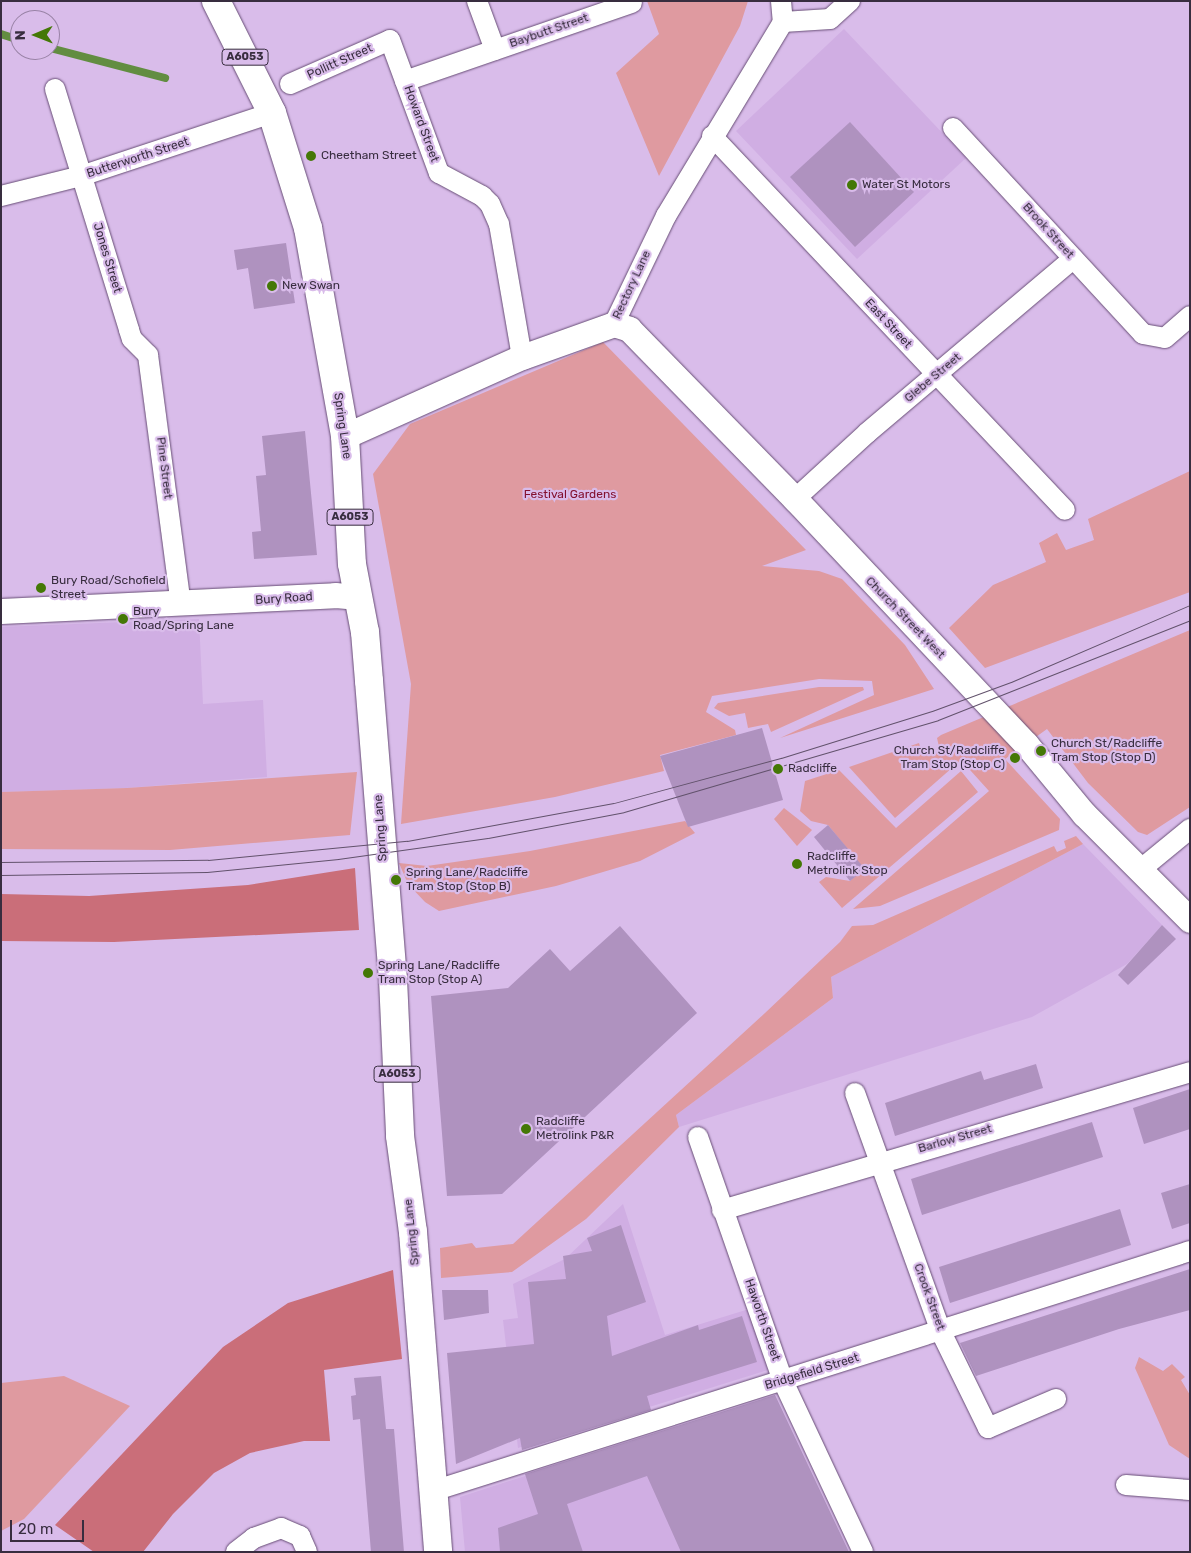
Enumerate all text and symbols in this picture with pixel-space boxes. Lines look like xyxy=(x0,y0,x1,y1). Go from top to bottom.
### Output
north arrow xyxy=(10,10,60,60)
street label: Baybutt Street xyxy=(508,11,590,51)
text: N xyxy=(12,30,29,40)
street label: Pollitt Street xyxy=(305,41,375,83)
road number: A6053 xyxy=(221,48,269,66)
street label: Howard Street xyxy=(400,84,442,164)
street label: Butterworth Street xyxy=(85,135,191,181)
place label: Cheetham Street xyxy=(321,149,417,163)
marker: Cheetham Street xyxy=(305,150,317,162)
place label: Water St Motors xyxy=(862,178,951,192)
marker: Water St Motors xyxy=(846,179,858,191)
street label: Brook Street xyxy=(1019,200,1077,262)
street label: Jones Street xyxy=(90,221,124,295)
street label: Rectory Lane xyxy=(610,248,654,322)
place label: New Swan xyxy=(282,279,340,293)
marker: New Swan xyxy=(266,280,278,292)
street label: East Street xyxy=(861,296,915,352)
street label: Glebe Street xyxy=(902,350,964,406)
street label: Spring Lane xyxy=(330,392,354,460)
street label: Pine Street xyxy=(153,436,175,500)
park label: Festival Gardens xyxy=(524,488,616,502)
road number: A6053 xyxy=(326,508,374,526)
place label: Bury Road/Schofield Street xyxy=(51,574,166,602)
street label: Church Street West xyxy=(862,574,948,662)
marker: Bury Road/Schofield Street xyxy=(35,582,47,594)
street label: Bury Road xyxy=(255,590,313,608)
place label: Bury Road/Spring Lane xyxy=(133,605,234,633)
marker: Bury Road/Spring Lane xyxy=(117,613,129,625)
place label: Church St/Radcliffe Tram Stop (Stop D) xyxy=(1051,737,1162,765)
place label: Church St/Radcliffe Tram Stop (Stop C) xyxy=(894,744,1005,772)
marker: Church St/Radcliffe Tram Stop (Stop D) xyxy=(1035,745,1047,757)
marker: Church St/Radcliffe Tram Stop (Stop C) xyxy=(1009,752,1021,764)
place label: Radcliffe xyxy=(788,762,837,776)
marker: Radcliffe xyxy=(772,763,784,775)
street label: Spring Lane xyxy=(371,794,391,862)
place label: Radcliffe Metrolink Stop xyxy=(807,850,888,878)
marker: Radcliffe Metrolink Stop xyxy=(791,858,803,870)
place label: Spring Lane/Radcliffe Tram Stop (Stop B) xyxy=(406,866,528,894)
marker: Spring Lane/Radcliffe Tram Stop (Stop B) xyxy=(390,874,402,886)
place label: Spring Lane/Radcliffe Tram Stop (Stop A) xyxy=(378,959,500,987)
marker: Spring Lane/Radcliffe Tram Stop (Stop A) xyxy=(362,967,374,979)
road number: A6053 xyxy=(373,1066,421,1082)
place label: Radcliffe Metrolink P&R xyxy=(536,1115,614,1143)
street label: Barlow Street xyxy=(916,1122,994,1156)
marker: Radcliffe Metrolink P&R xyxy=(520,1123,532,1135)
street label: Spring Lane xyxy=(401,1198,423,1266)
street label: Crook Street xyxy=(910,1262,948,1332)
street label: Haworth Street xyxy=(741,1277,783,1363)
street label: Bridgefield Street xyxy=(763,1351,861,1393)
scale bar xyxy=(12,1510,86,1542)
text: 20 m xyxy=(18,1520,53,1538)

